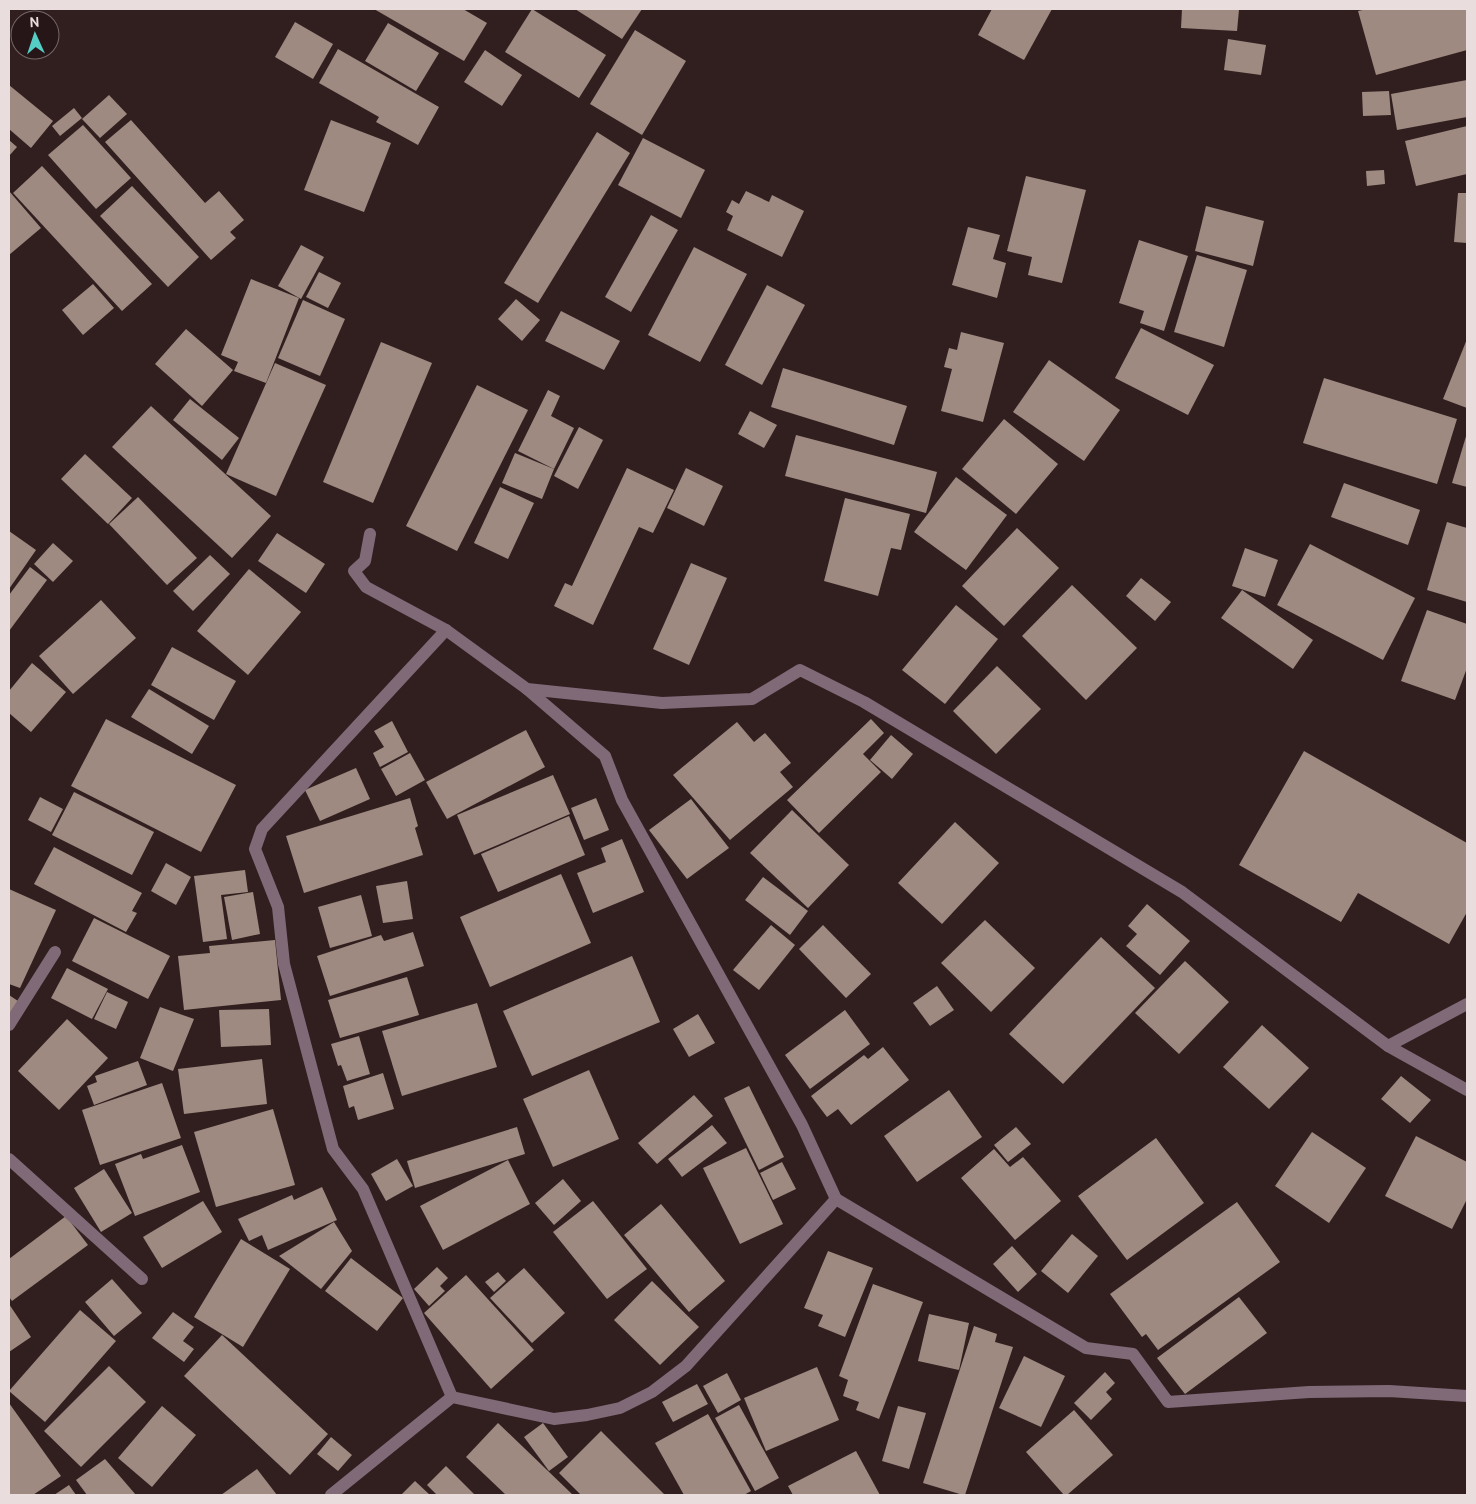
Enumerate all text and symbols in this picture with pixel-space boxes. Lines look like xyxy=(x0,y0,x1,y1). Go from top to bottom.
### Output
north arrow xyxy=(10,10,60,60)
text: N xyxy=(29,13,40,31)

